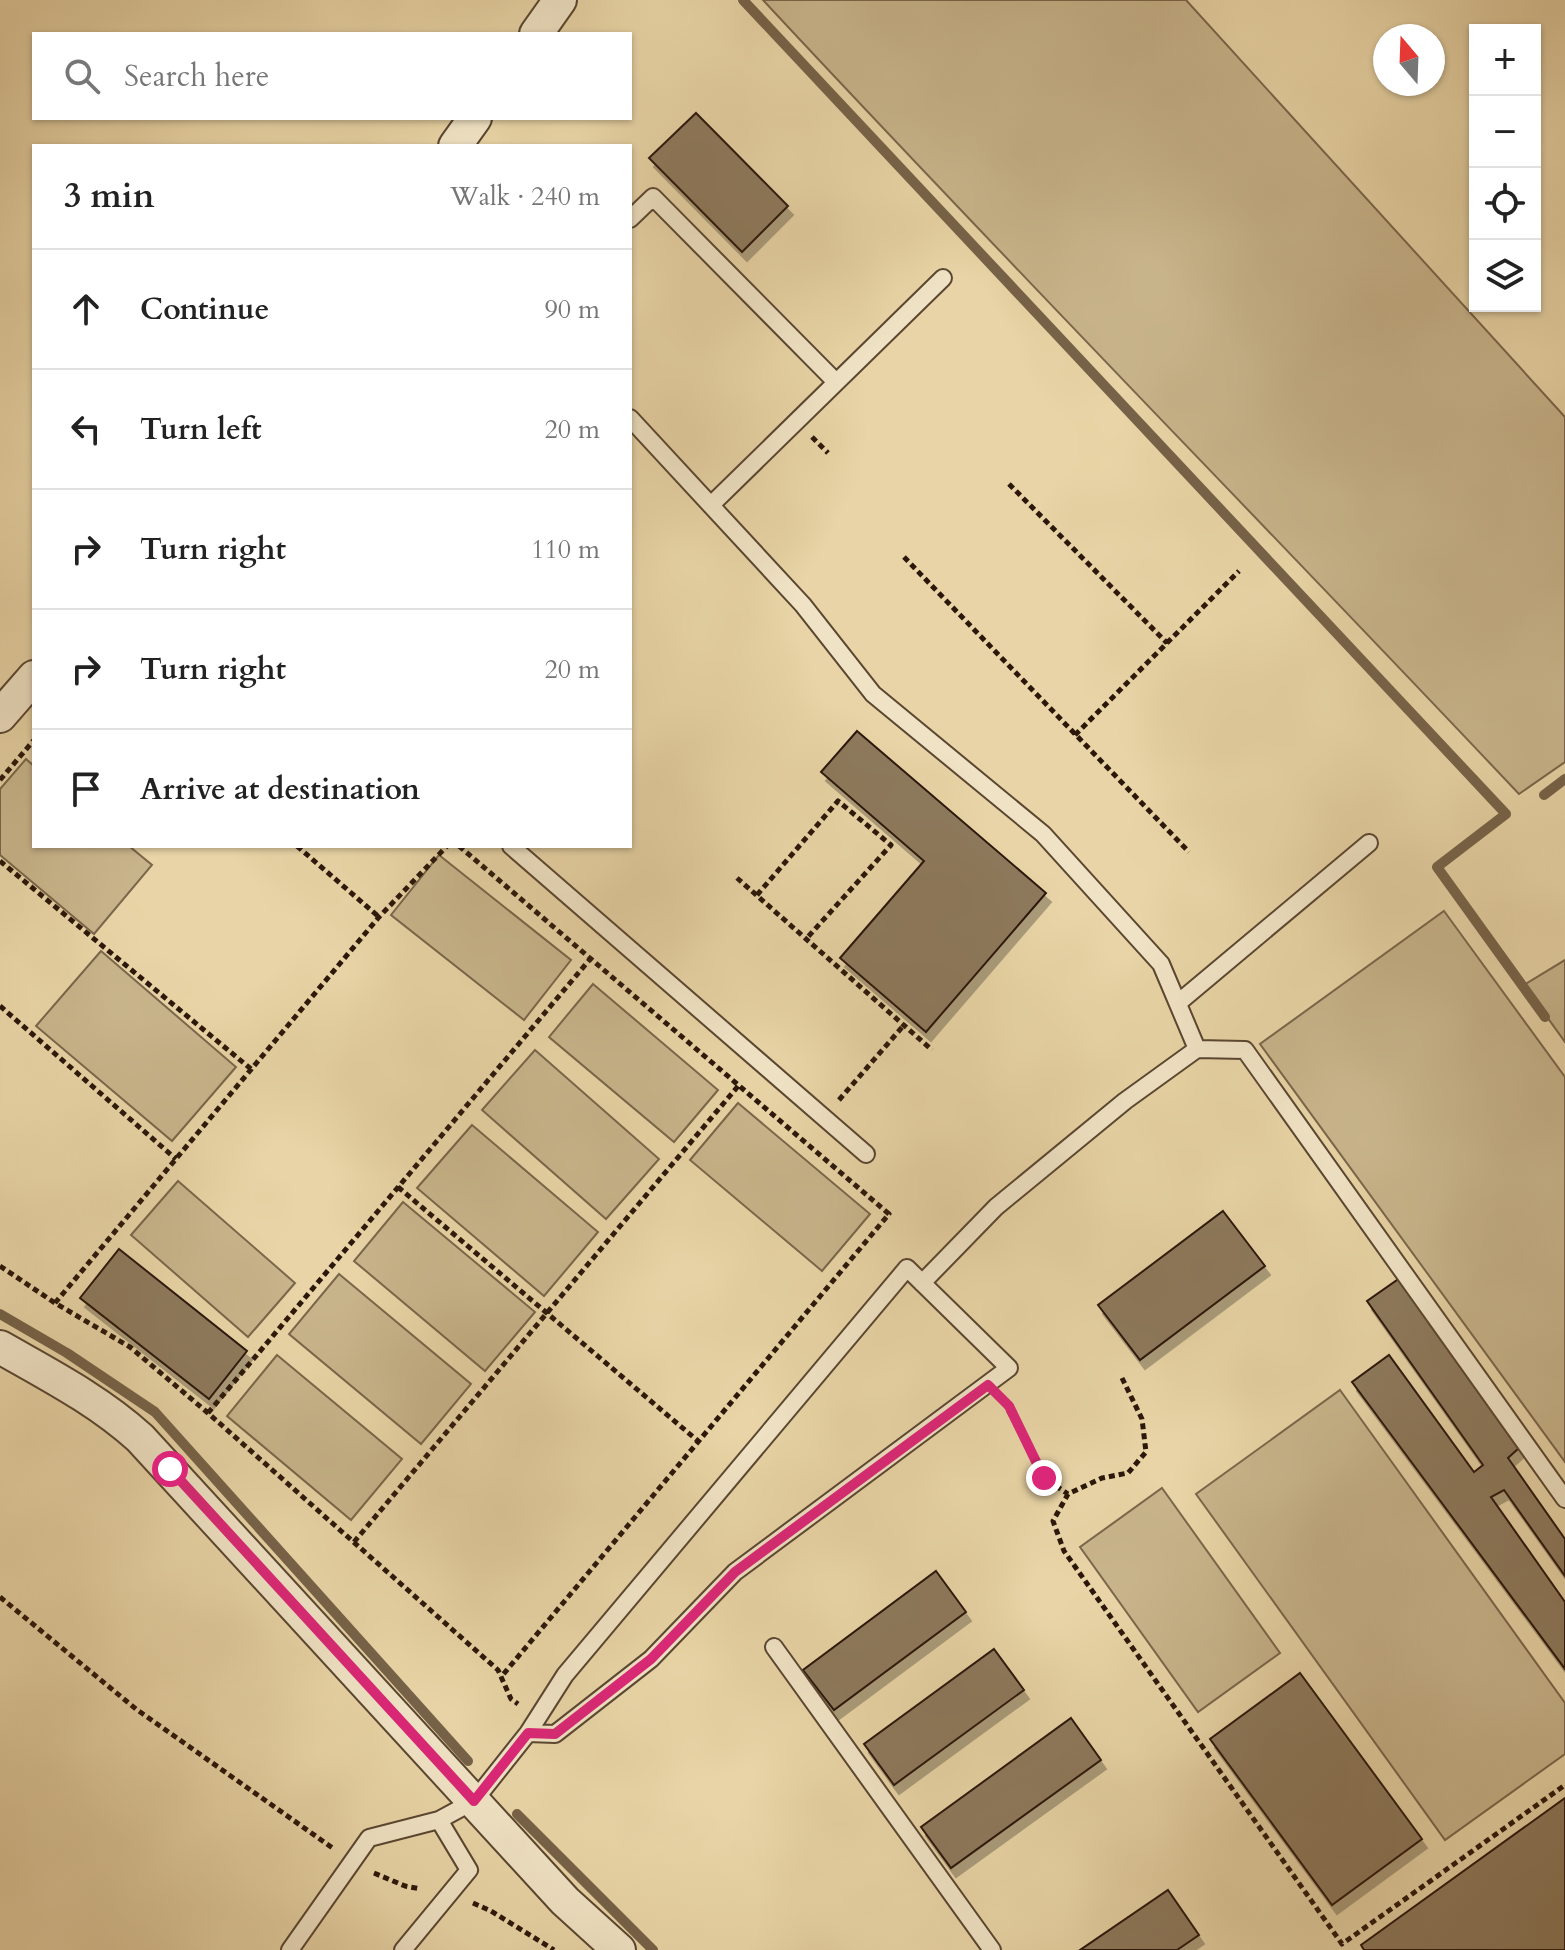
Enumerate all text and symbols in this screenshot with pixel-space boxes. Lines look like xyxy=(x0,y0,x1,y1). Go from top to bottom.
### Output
north arrow xyxy=(1373,24,1445,96)
map controls xyxy=(1469,24,1541,312)
button: + xyxy=(1469,24,1541,96)
search box xyxy=(32,32,632,120)
icon: search xyxy=(60,54,104,98)
text: Search here xyxy=(124,56,269,97)
button: − xyxy=(1469,96,1541,168)
button: locate xyxy=(1469,168,1541,240)
text: 3 min xyxy=(64,173,155,219)
text: Walk · 240 m xyxy=(450,179,600,214)
button: layers xyxy=(1469,240,1541,312)
icon: ahead xyxy=(64,287,108,331)
text: Continue xyxy=(140,289,269,330)
text: 90 m xyxy=(544,292,600,327)
icon: left xyxy=(64,407,108,451)
text: Turn left xyxy=(140,409,262,450)
text: 20 m xyxy=(544,412,600,447)
icon: right xyxy=(64,527,108,571)
text: Turn right xyxy=(140,529,286,570)
text: 110 m xyxy=(531,532,600,567)
icon: right xyxy=(64,647,108,691)
text: Turn right xyxy=(140,649,286,690)
text: 20 m xyxy=(544,652,600,687)
icon: arrive xyxy=(64,767,108,811)
text: Arrive at destination xyxy=(140,769,420,810)
route start xyxy=(152,1451,188,1487)
route end xyxy=(1026,1460,1062,1496)

